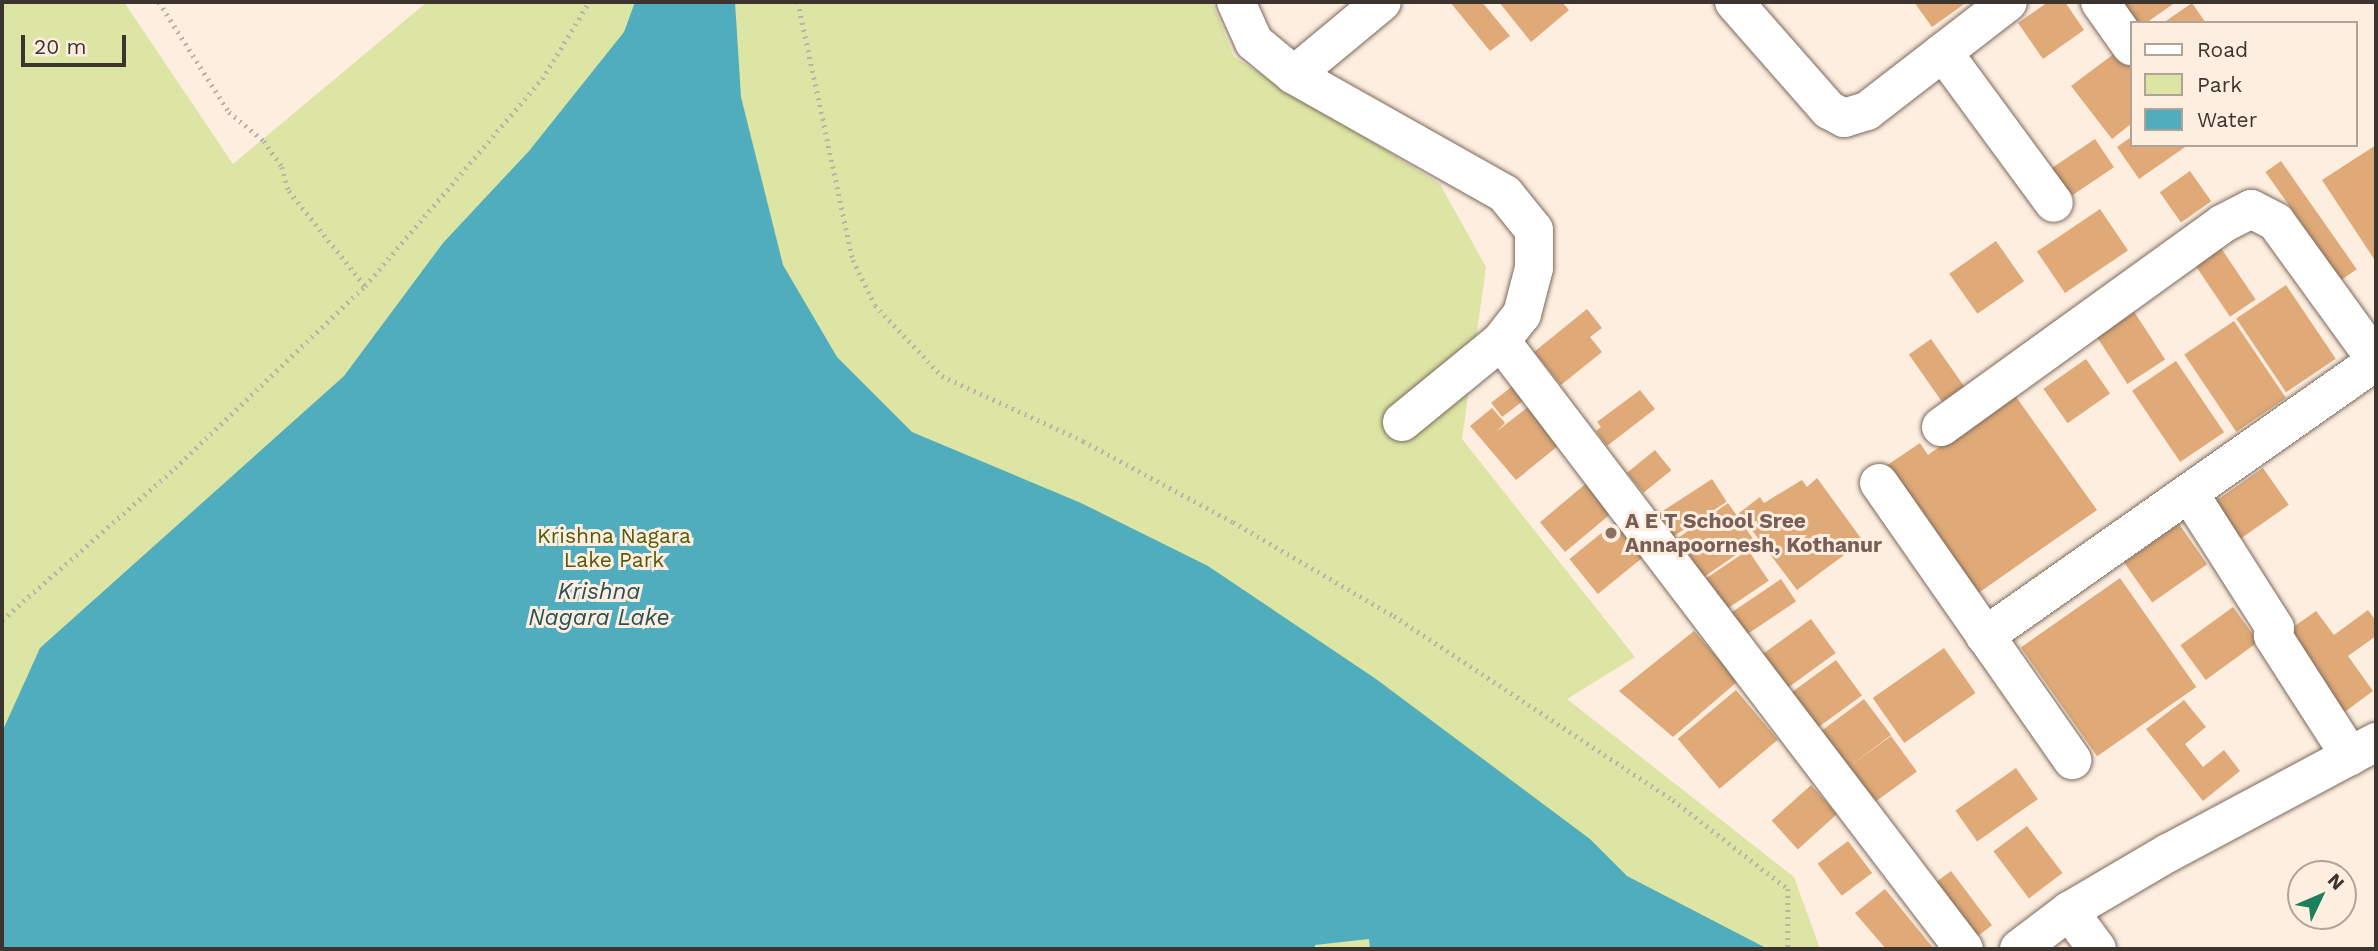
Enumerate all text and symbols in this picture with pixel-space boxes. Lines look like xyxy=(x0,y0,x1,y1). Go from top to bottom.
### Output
scale bar xyxy=(24,21,130,65)
legend xyxy=(2130,21,2357,147)
text: 20 m xyxy=(34,34,86,59)
text: Road xyxy=(2197,37,2248,62)
text: Park xyxy=(2197,72,2242,97)
text: Water xyxy=(2197,107,2257,132)
place label: A E T School Sree Annapoornesh, Kothanur xyxy=(1625,508,1882,558)
park label: Krishna Nagara Lake Park xyxy=(537,523,691,573)
marker: A E T School Sree Annapoornesh, Kothanur xyxy=(1603,525,1619,541)
water label: Krishna Nagara Lake xyxy=(528,578,670,632)
north arrow xyxy=(2287,860,2357,930)
text: N xyxy=(2323,868,2349,895)

